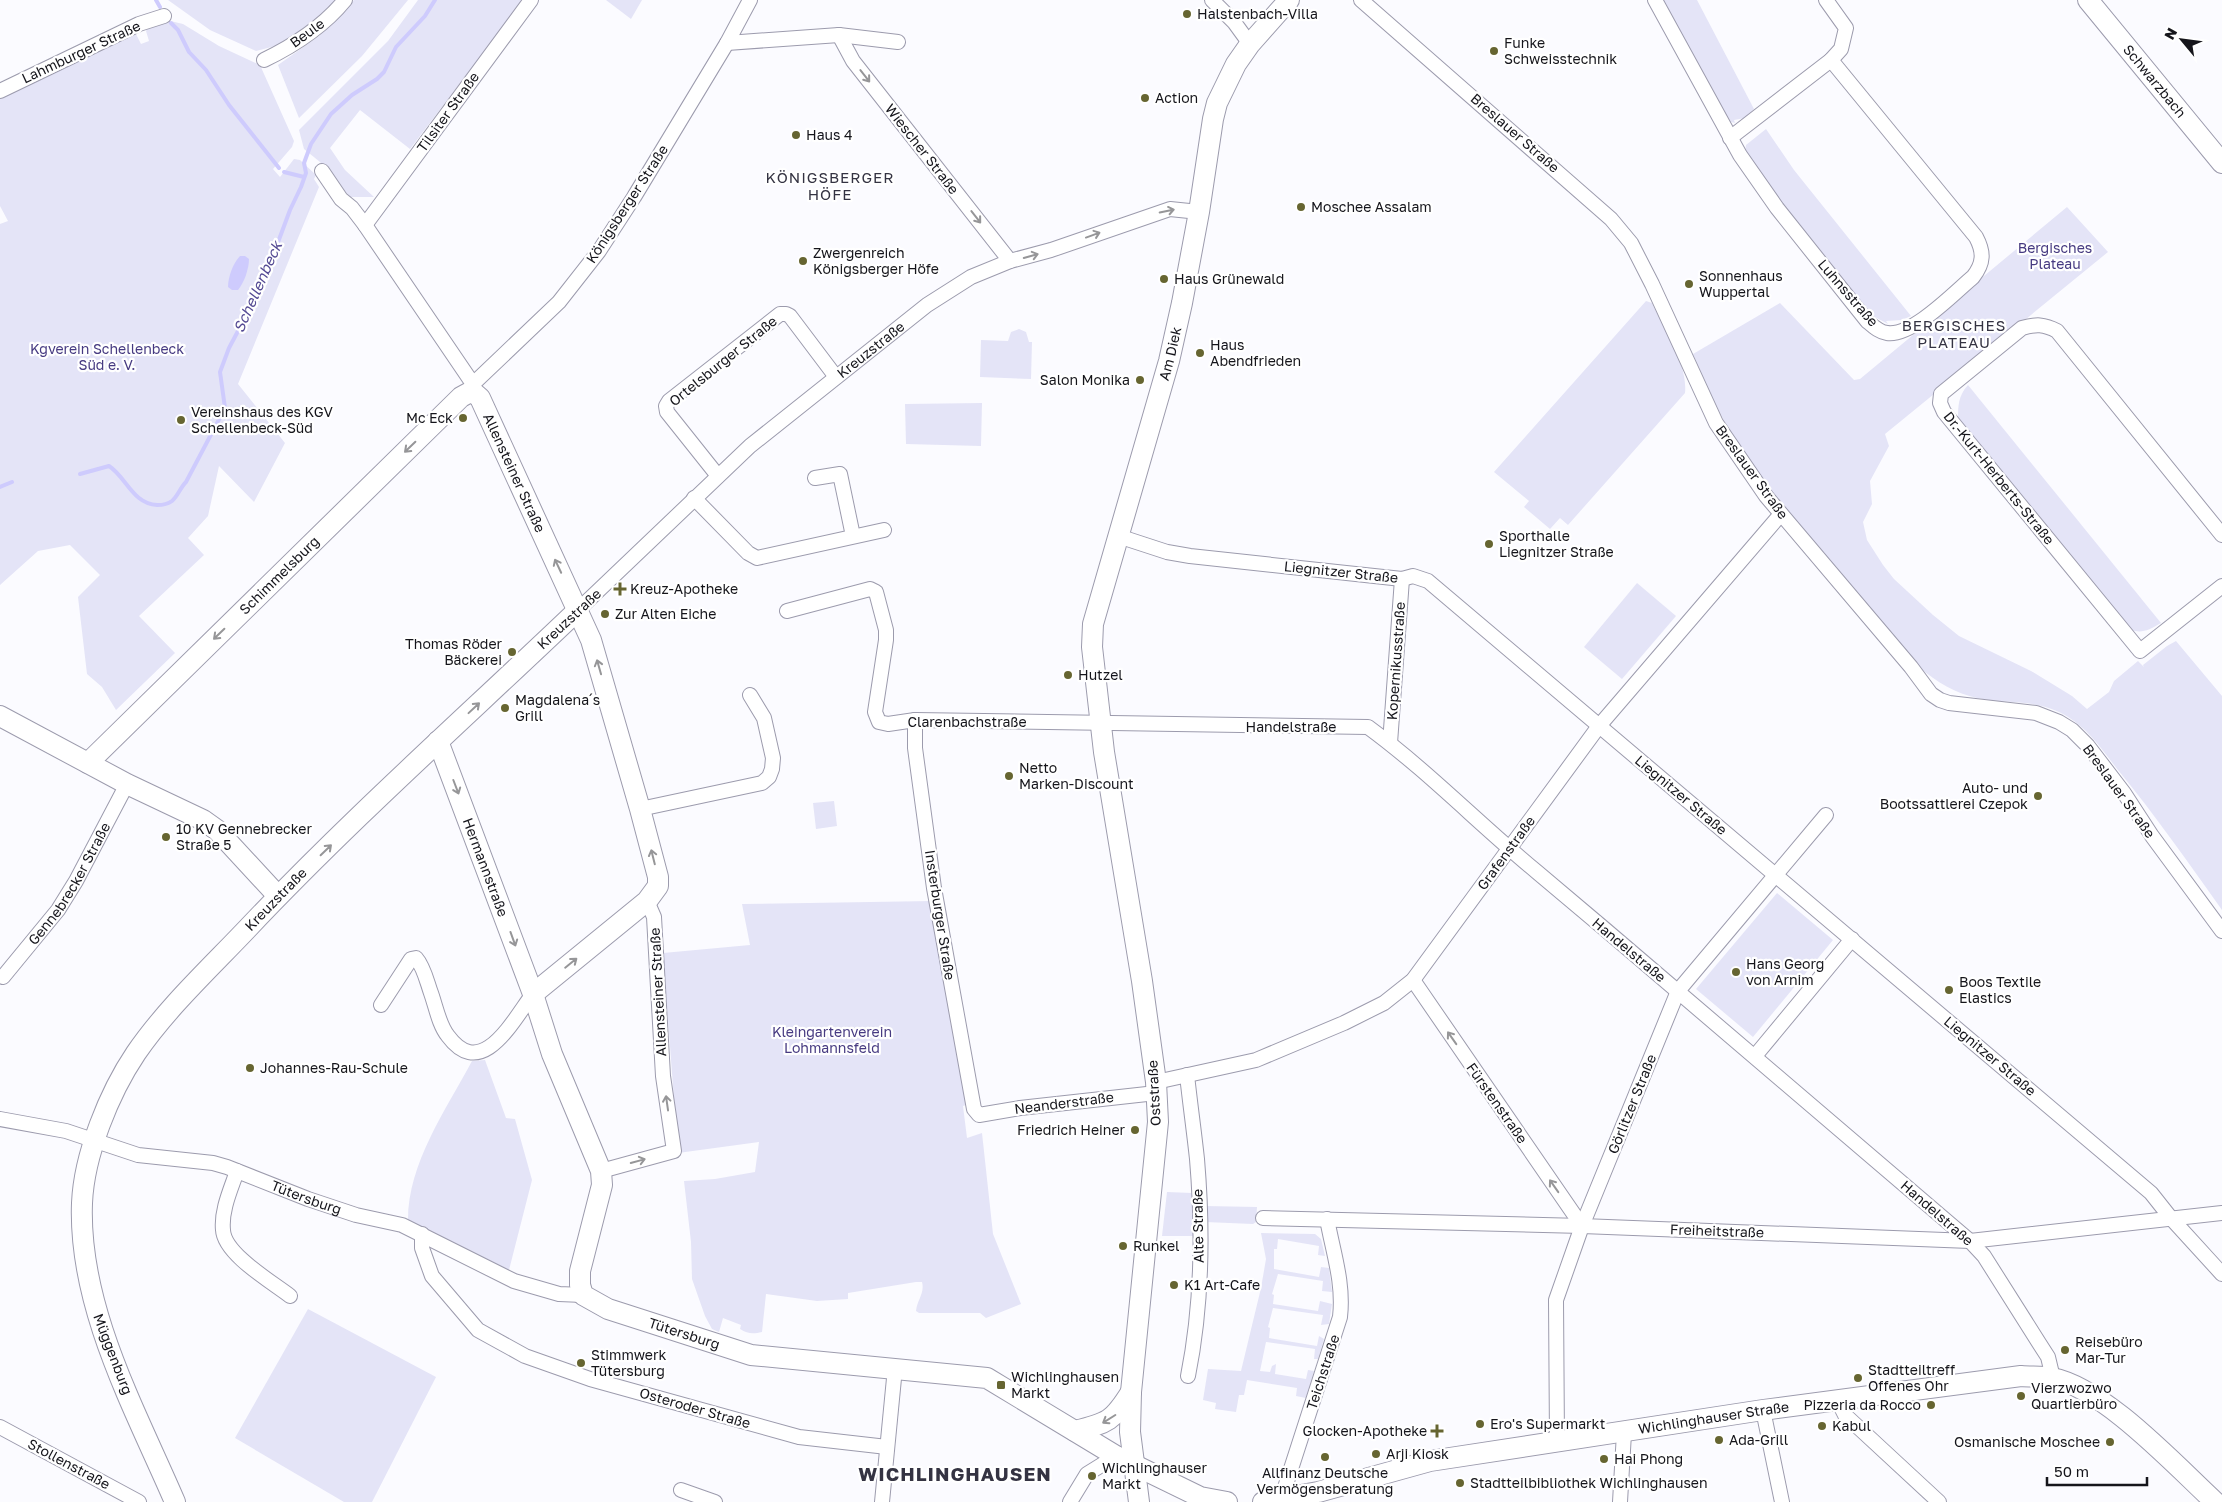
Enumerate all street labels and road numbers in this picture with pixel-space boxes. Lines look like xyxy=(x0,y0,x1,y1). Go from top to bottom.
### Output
street label: Beule xyxy=(286,14,327,51)
street label: Lahmburger Straße xyxy=(19,17,143,86)
street label: Schwarzbach xyxy=(2120,41,2190,121)
street label: Tilsiter Straße xyxy=(413,68,482,155)
street label: Breslauer Straße xyxy=(1468,89,1563,176)
street label: Wiescher Straße xyxy=(882,100,963,197)
street label: Königsberger Straße xyxy=(582,141,671,266)
street label: Luhnsstraße xyxy=(1815,256,1882,330)
street label: Ortelsburger Straße xyxy=(665,312,780,409)
street label: Kreuzstraße xyxy=(833,317,907,381)
street label: Am Diek xyxy=(1155,325,1184,382)
street label: Dr.-Kurt-Herberts-Straße xyxy=(1941,408,2058,548)
street label: Allensteiner Straße xyxy=(480,410,549,535)
street label: Breslauer Straße xyxy=(1713,421,1792,522)
street label: Schimmelsburg xyxy=(236,532,322,618)
street label: Liegnitzer Straße xyxy=(1283,557,1399,586)
street label: Kreuzstraße xyxy=(533,585,604,653)
street label: Kopernikusstraße xyxy=(1383,601,1408,721)
street label: Clarenbachstraße xyxy=(907,713,1027,730)
street label: Handelstraße xyxy=(1246,718,1336,735)
street label: Breslauer Straße xyxy=(2080,740,2159,841)
street label: Liegnitzer Straße xyxy=(1632,751,1731,838)
street label: Grafenstraße xyxy=(1473,812,1538,893)
street label: Hermannstraße xyxy=(460,815,512,919)
street label: Gennebrecker Straße xyxy=(24,819,113,948)
street label: Insterburger Straße xyxy=(922,849,959,981)
street label: Kreuzstraße xyxy=(241,864,310,934)
street label: Handelstraße xyxy=(1589,914,1670,985)
street label: Allensteiner Straße xyxy=(646,927,669,1057)
street label: Liegnitzer Straße xyxy=(1941,1012,2040,1099)
street label: Görlitzer Straße xyxy=(1604,1052,1659,1156)
street label: Fürstenstraße xyxy=(1463,1059,1531,1146)
street label: Oststraße xyxy=(1143,1060,1164,1126)
street label: Neanderstraße xyxy=(1013,1088,1115,1117)
street label: Tütersburg xyxy=(269,1176,344,1218)
street label: Handelstraße xyxy=(1897,1176,1977,1249)
street label: Alte Straße xyxy=(1188,1189,1207,1263)
street label: Freiheitstraße xyxy=(1670,1220,1764,1241)
street label: Müggenburg xyxy=(90,1311,137,1397)
street label: Tütersburg xyxy=(647,1314,722,1352)
street label: Teichstraße xyxy=(1302,1332,1343,1412)
street label: Osteroder Straße xyxy=(638,1384,753,1431)
street label: Wichlinghauser Straße xyxy=(1637,1398,1790,1437)
street label: Stollenstraße xyxy=(25,1435,113,1492)

